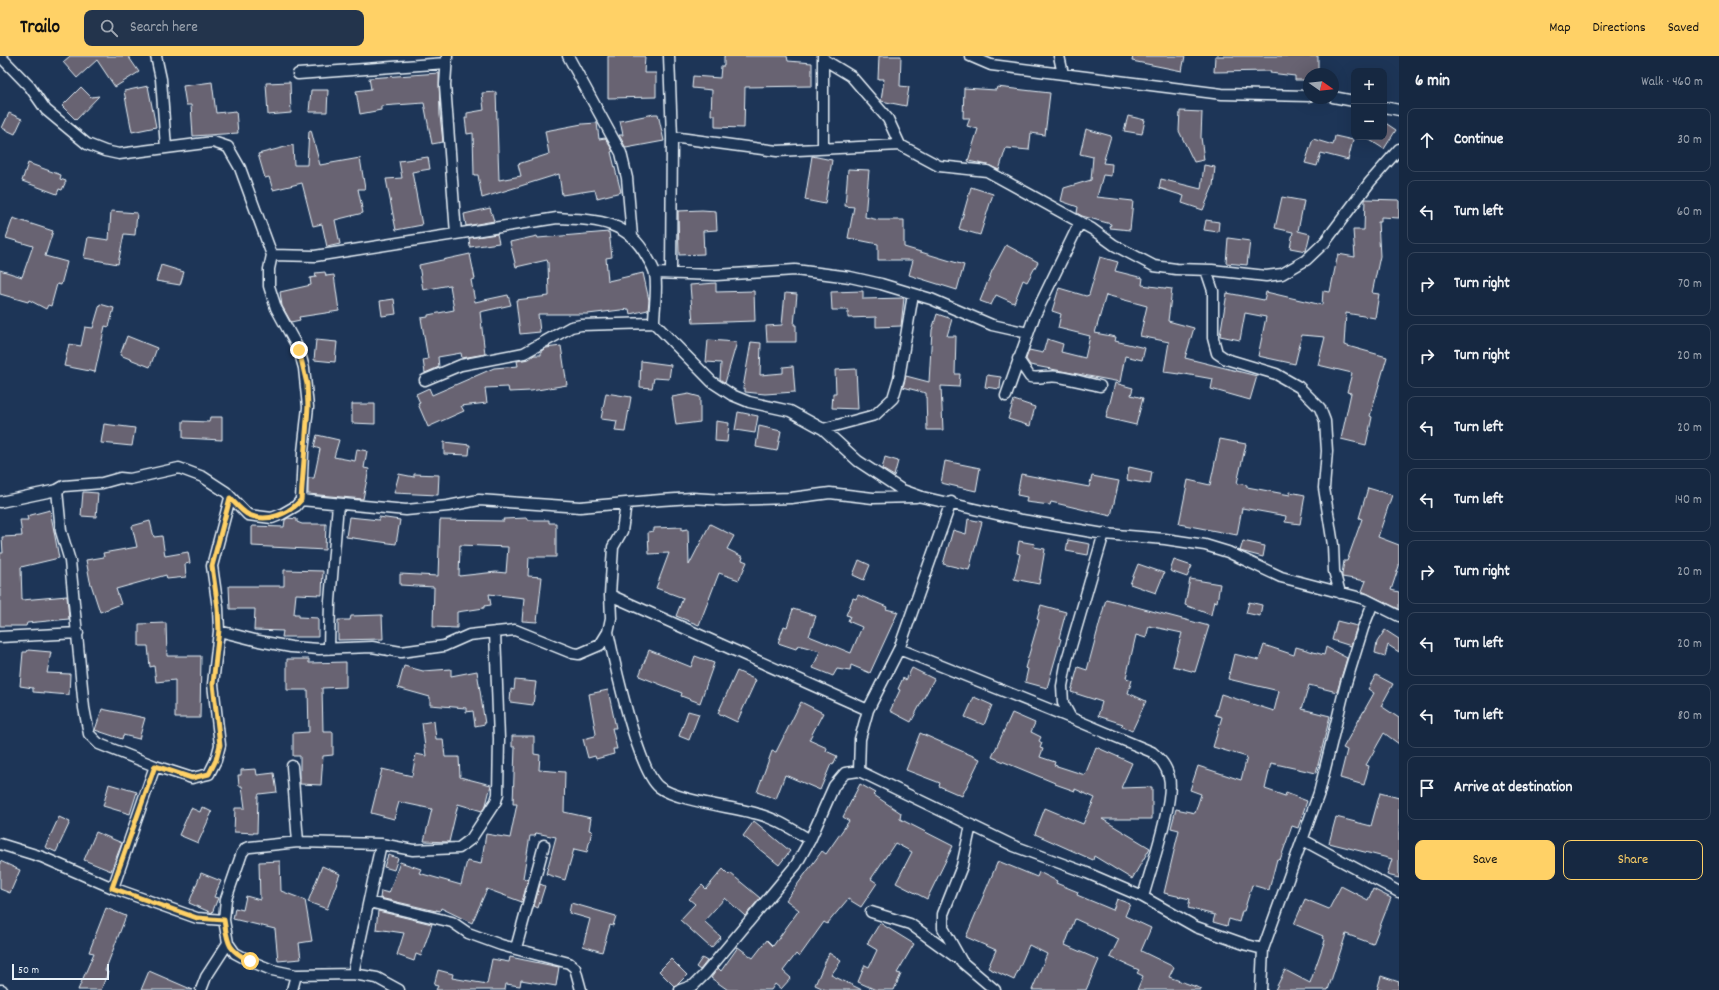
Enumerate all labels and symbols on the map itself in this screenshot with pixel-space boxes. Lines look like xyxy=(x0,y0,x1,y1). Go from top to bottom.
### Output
north arrow xyxy=(1303,68,1339,104)
route end xyxy=(290,341,308,359)
route start xyxy=(241,952,259,970)
scale bar xyxy=(12,962,109,981)

